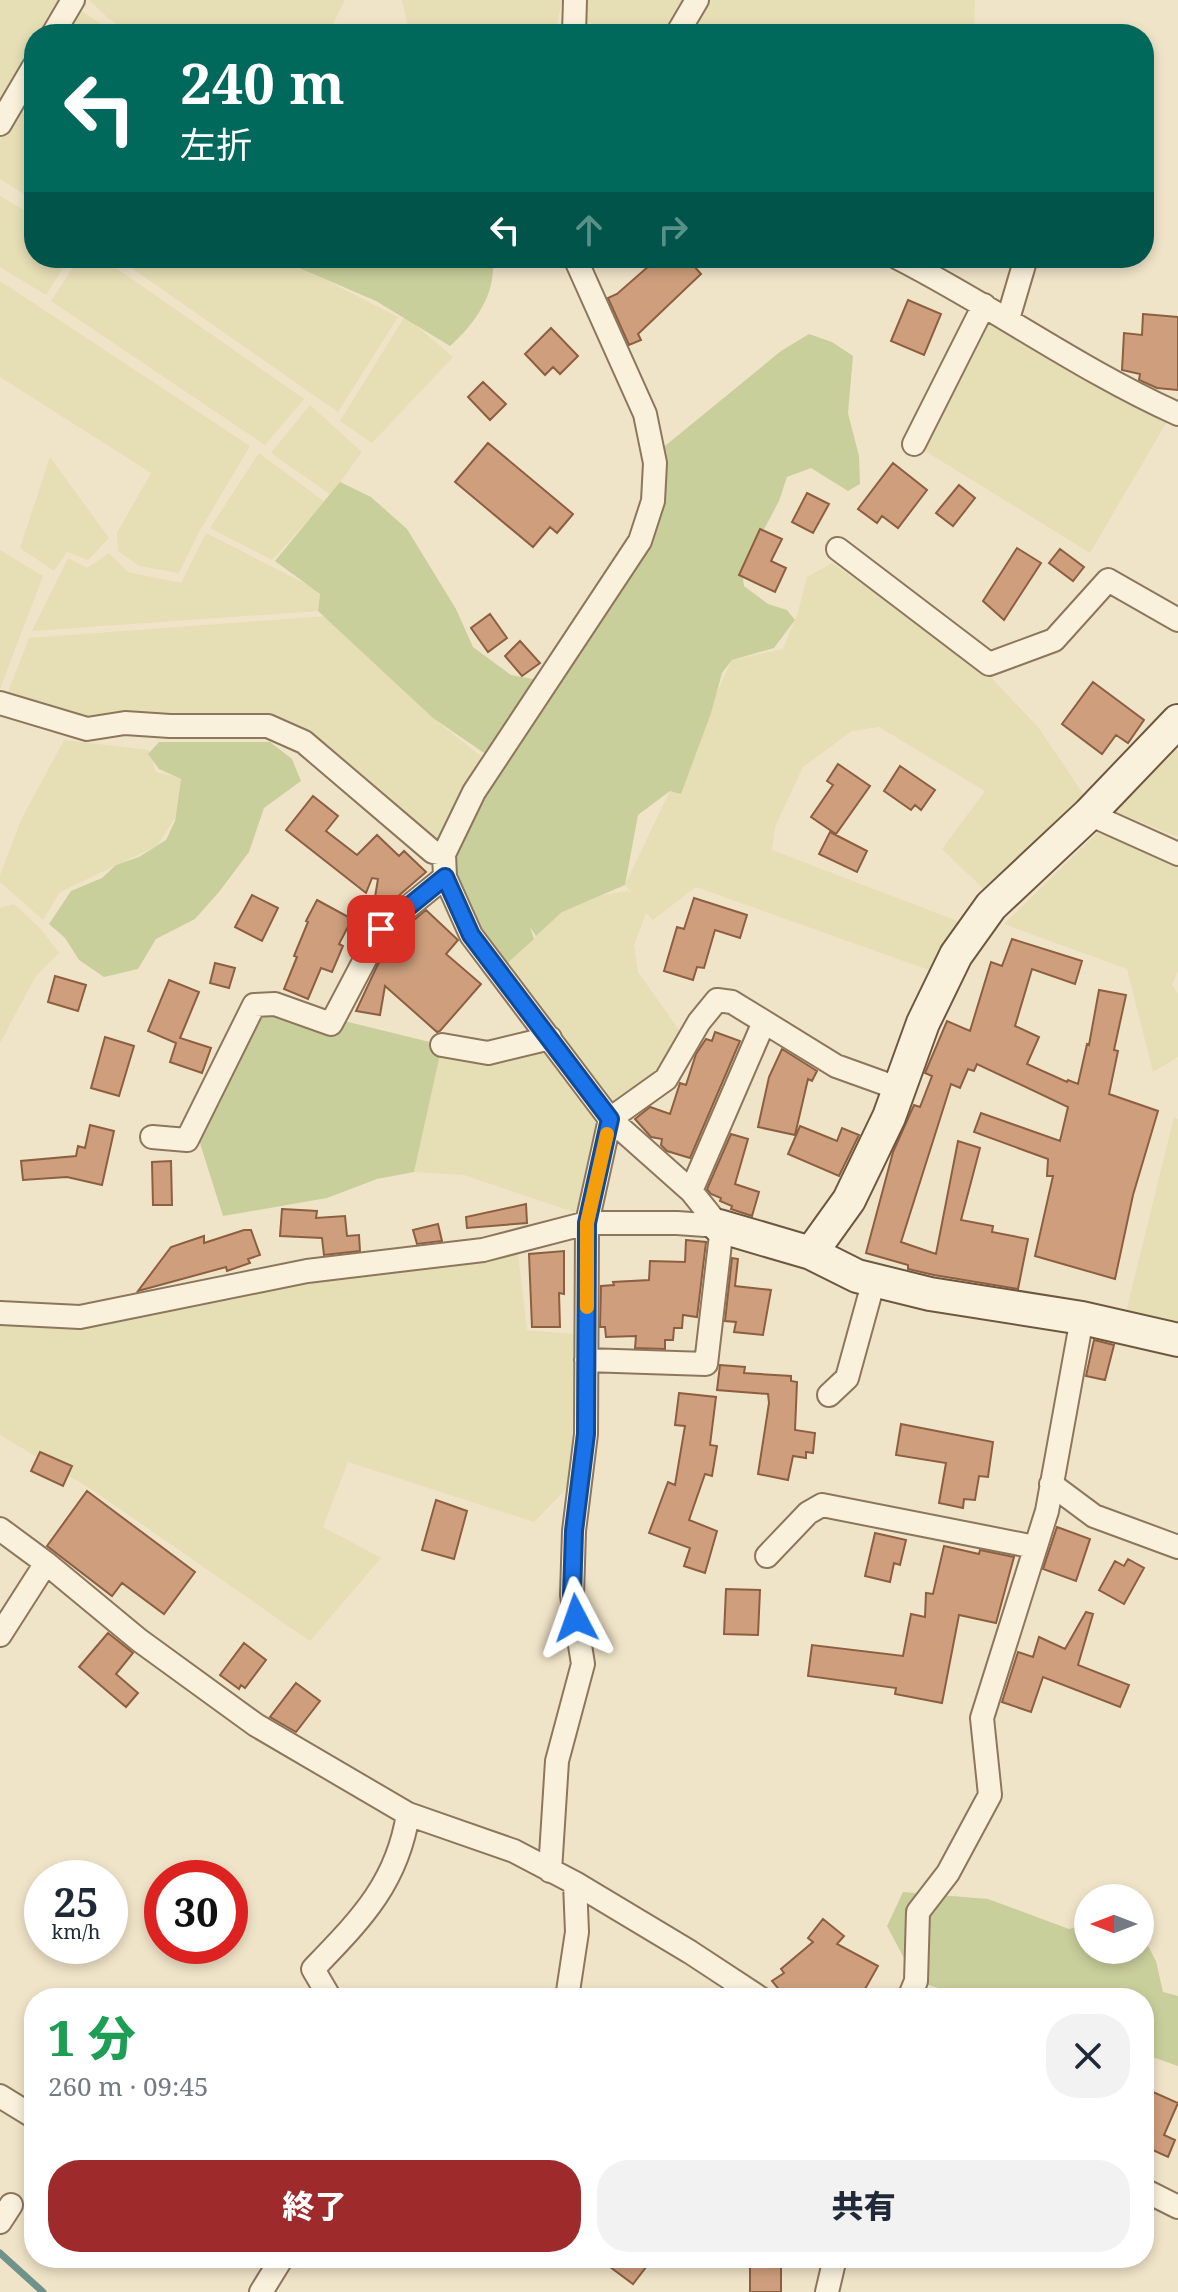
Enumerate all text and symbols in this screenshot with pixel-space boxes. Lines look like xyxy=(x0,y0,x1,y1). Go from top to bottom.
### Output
text: 240 m xyxy=(180,44,345,120)
icon: left xyxy=(48,56,152,160)
text: 左折 xyxy=(180,120,252,169)
icon: left xyxy=(483,208,527,252)
icon: ahead xyxy=(567,208,611,252)
icon: right xyxy=(651,208,695,252)
pin xyxy=(347,895,415,963)
icon: arrive xyxy=(359,907,403,951)
position arrow xyxy=(534,1576,618,1660)
speed limit sign: 30 xyxy=(144,1860,248,1964)
text: 25 xyxy=(53,1874,99,1929)
north arrow xyxy=(1074,1884,1154,1964)
map controls xyxy=(1074,1884,1154,1964)
text: km/h xyxy=(51,1918,101,1945)
text: 1 分 xyxy=(48,2005,136,2070)
button: close xyxy=(1046,2014,1130,2098)
text: 260 m · 09:45 xyxy=(48,2068,209,2104)
button: 終了 xyxy=(48,2160,581,2252)
button: 共有 xyxy=(597,2160,1130,2252)

